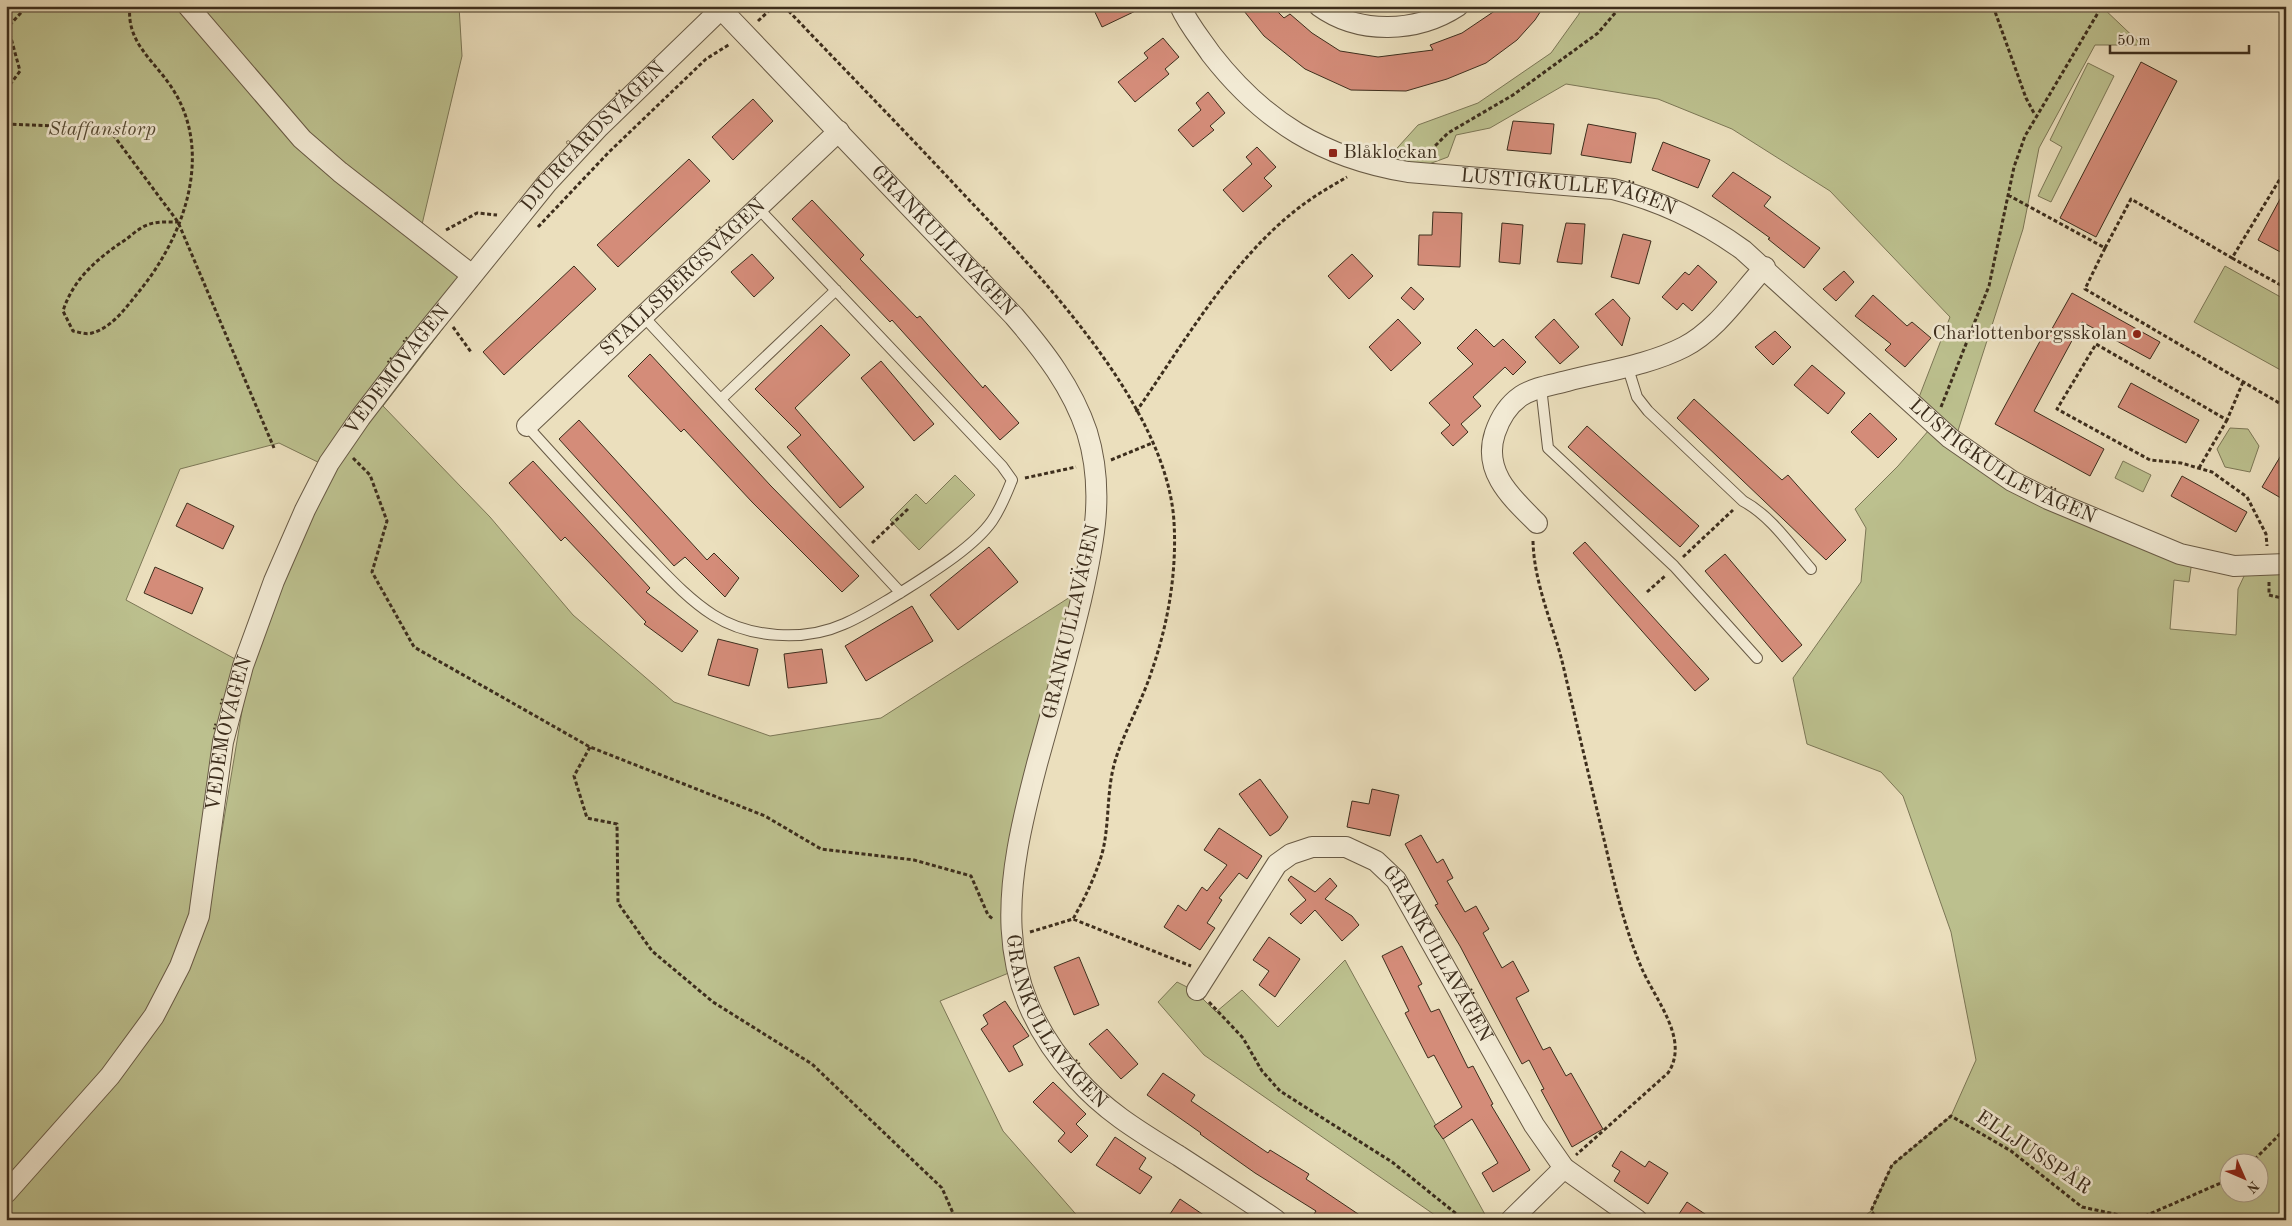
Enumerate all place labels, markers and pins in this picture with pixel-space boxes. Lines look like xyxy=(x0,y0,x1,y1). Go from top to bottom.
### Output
place label: Blåklockan xyxy=(1343,143,1438,163)
marker: Blåklockan xyxy=(1327,147,1339,159)
place label: Charlottenborgsskolan xyxy=(1932,324,2127,344)
marker: Charlottenborgsskolan xyxy=(2131,328,2143,340)

